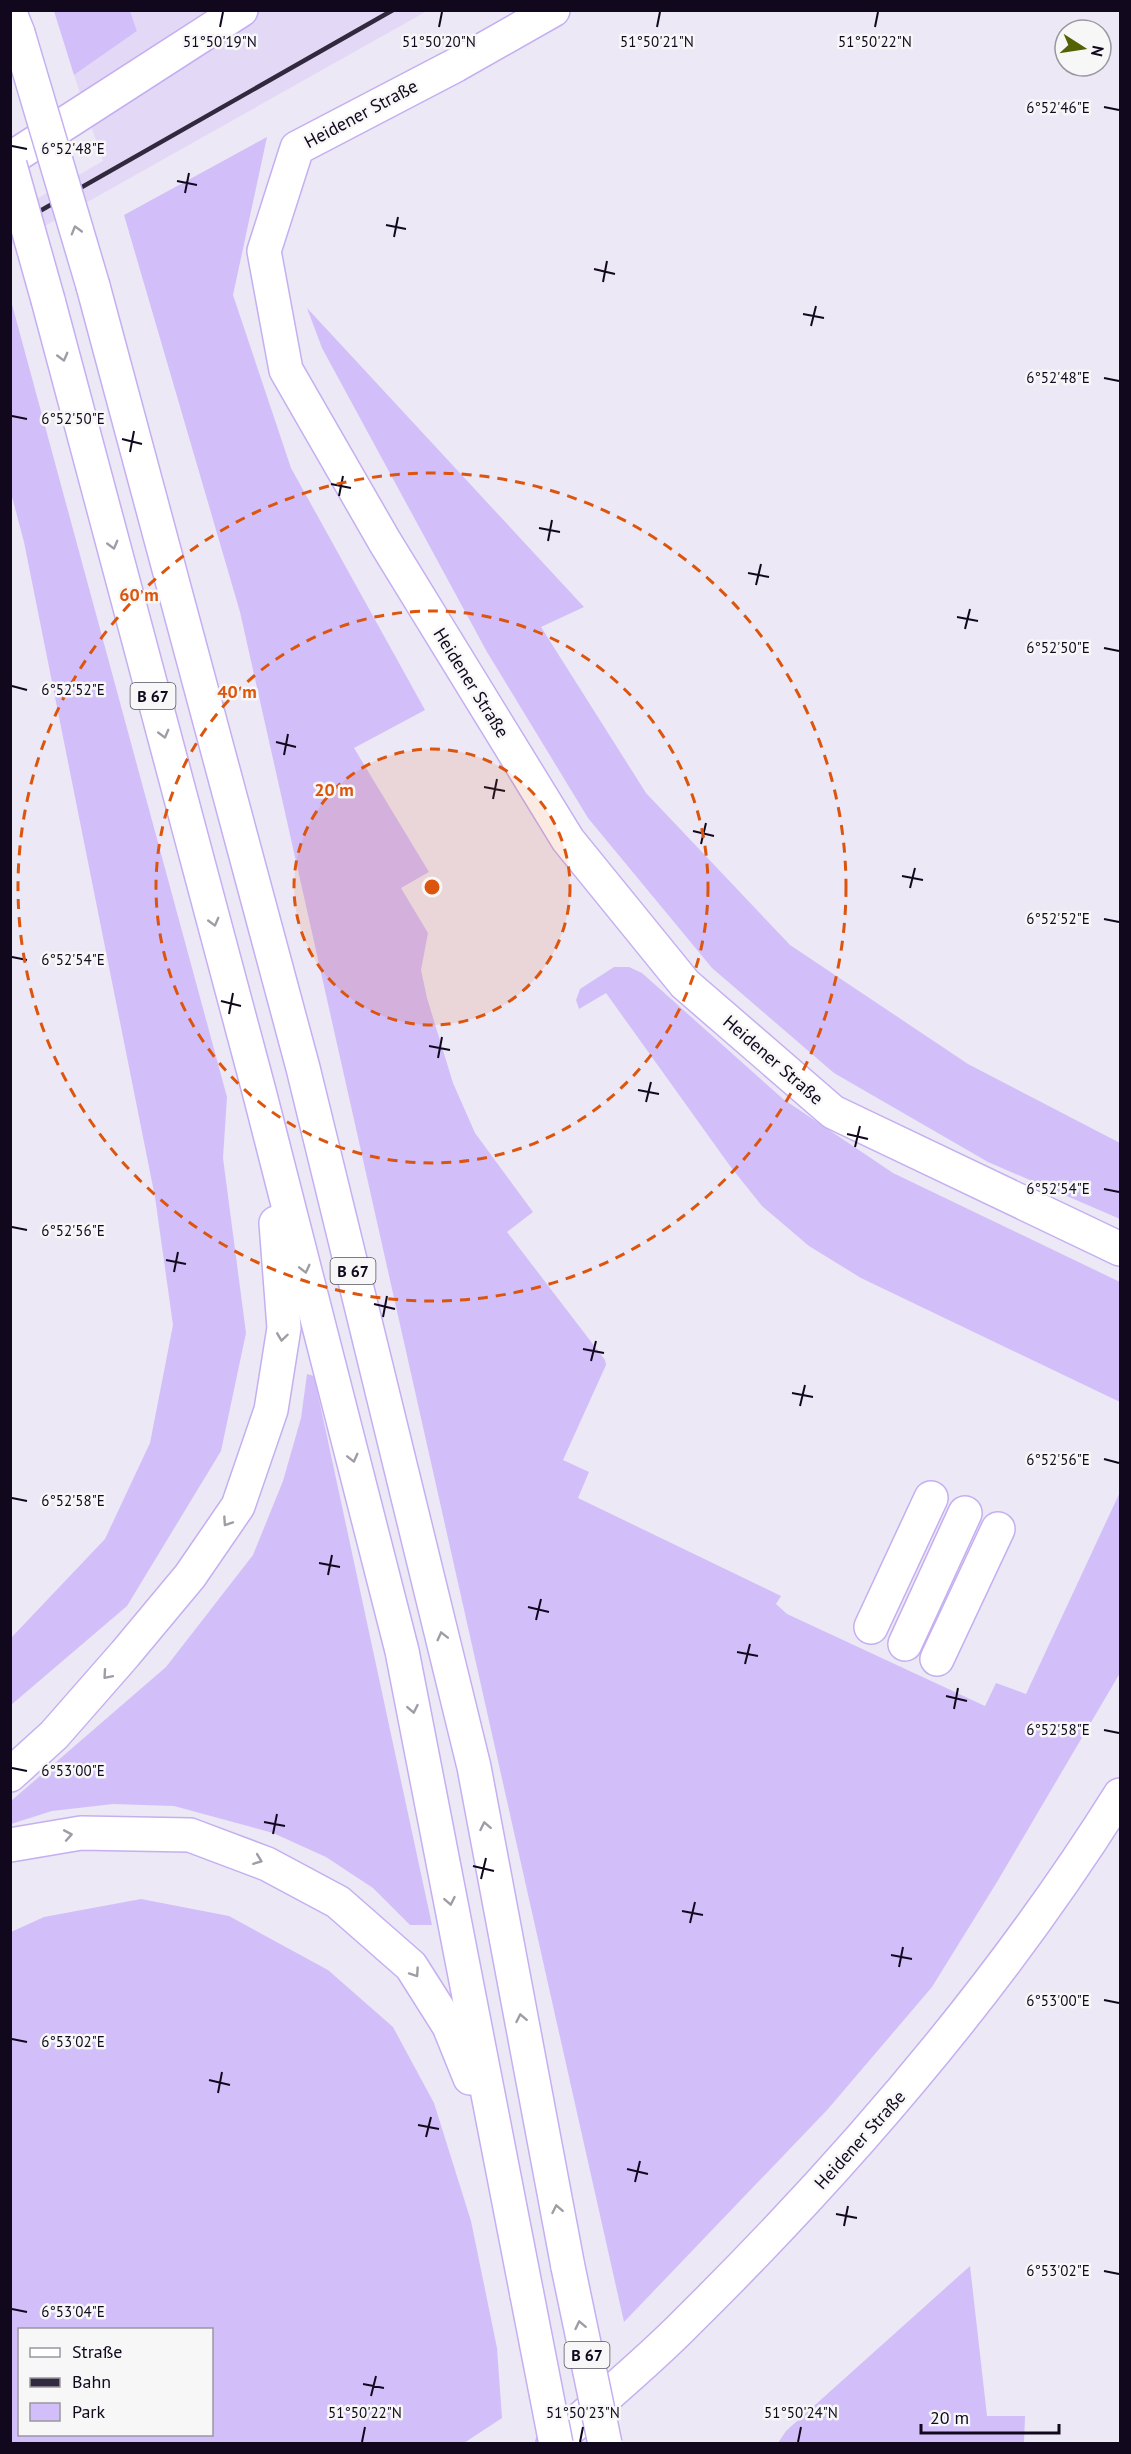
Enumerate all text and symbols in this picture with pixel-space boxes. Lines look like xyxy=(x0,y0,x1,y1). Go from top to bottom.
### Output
north arrow xyxy=(1053,18,1113,78)
text: 51°50'19"N xyxy=(183,32,257,51)
text: 51°50'20"N xyxy=(402,32,476,51)
text: 51°50'21"N xyxy=(620,32,694,51)
text: 51°50'22"N xyxy=(838,32,912,51)
text: N xyxy=(1087,44,1109,58)
street label: Heidener Straße xyxy=(300,74,421,153)
text: 6°52'46"E xyxy=(1026,98,1090,117)
text: 6°52'48"E xyxy=(41,139,105,158)
one-way arrow xyxy=(71,225,83,236)
one-way arrow xyxy=(56,351,68,362)
text: 6°52'48"E xyxy=(1026,368,1090,387)
text: 6°52'50"E xyxy=(41,409,105,428)
one-way arrow xyxy=(106,540,119,550)
text: 60 m xyxy=(119,583,159,606)
street label: Heidener Straße xyxy=(428,623,514,742)
text: 6°52'50"E xyxy=(1026,638,1090,657)
text: 6°52'52"E xyxy=(41,680,105,699)
text: 40 m xyxy=(217,680,257,703)
road number: B 67 xyxy=(130,683,176,709)
one-way arrow xyxy=(156,728,169,738)
text: 20 m xyxy=(314,778,354,801)
centre of rings xyxy=(422,877,442,897)
text: 6°52'52"E xyxy=(1026,909,1090,928)
one-way arrow xyxy=(207,916,219,927)
text: 6°52'54"E xyxy=(41,950,105,969)
street label: Heidener Straße xyxy=(718,1010,828,1109)
text: 6°52'54"E xyxy=(1026,1179,1090,1198)
text: 6°52'56"E xyxy=(41,1221,105,1240)
road number: B 67 xyxy=(330,1258,376,1284)
one-way arrow xyxy=(297,1264,310,1274)
one-way arrow xyxy=(277,1332,289,1341)
text: 6°52'56"E xyxy=(1026,1450,1090,1469)
one-way arrow xyxy=(346,1453,358,1463)
text: 6°52'58"E xyxy=(41,1491,105,1510)
one-way arrow xyxy=(223,1515,234,1526)
one-way arrow xyxy=(436,1631,449,1641)
one-way arrow xyxy=(103,1668,114,1679)
one-way arrow xyxy=(406,1704,419,1714)
text: 6°52'58"E xyxy=(1026,1720,1090,1739)
text: 6°53'00"E xyxy=(41,1761,105,1780)
one-way arrow xyxy=(479,1821,492,1831)
one-way arrow xyxy=(63,1829,73,1842)
one-way arrow xyxy=(252,1853,263,1865)
one-way arrow xyxy=(443,1895,456,1905)
one-way arrow xyxy=(408,1966,419,1977)
text: 6°53'00"E xyxy=(1026,1991,1090,2010)
one-way arrow xyxy=(515,2013,528,2023)
text: 6°53'02"E xyxy=(41,2032,105,2051)
street label: Heidener Straße xyxy=(809,2085,910,2194)
one-way arrow xyxy=(551,2205,564,2215)
text: 6°53'02"E xyxy=(1026,2261,1090,2280)
text: 6°53'04"E xyxy=(41,2302,105,2321)
one-way arrow xyxy=(574,2320,587,2330)
legend xyxy=(18,2328,213,2436)
text: Straße xyxy=(72,2340,123,2363)
road number: B 67 xyxy=(564,2342,610,2368)
text: Bahn xyxy=(72,2370,111,2393)
scale bar xyxy=(921,2397,1059,2435)
text: Park xyxy=(72,2400,105,2423)
text: 51°50'22"N xyxy=(328,2403,402,2422)
text: 51°50'23"N xyxy=(546,2403,620,2422)
text: 51°50'24"N xyxy=(764,2403,838,2422)
text: 20 m xyxy=(930,2406,969,2429)

